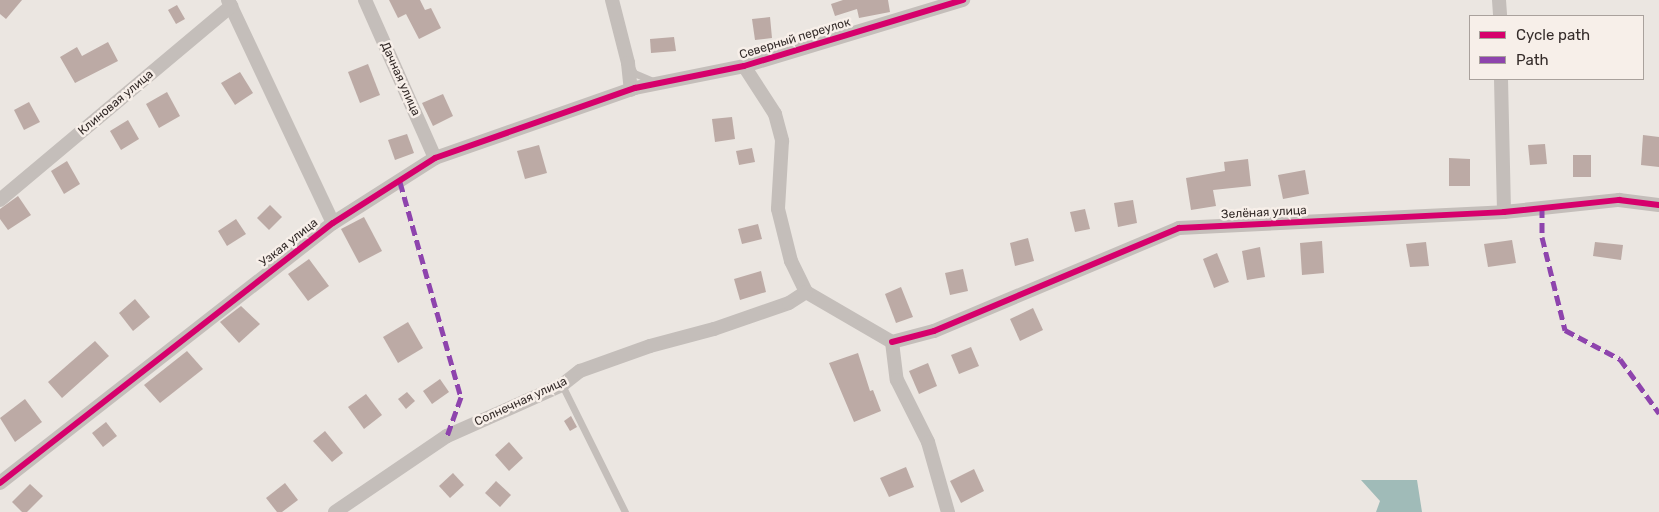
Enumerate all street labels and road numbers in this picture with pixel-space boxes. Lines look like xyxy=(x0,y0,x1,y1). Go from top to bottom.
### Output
street label: Северный переулок xyxy=(738,15,852,63)
street label: Дачная улица xyxy=(377,40,423,118)
street label: Клиновая улица xyxy=(76,67,156,139)
street label: Зелёная улица xyxy=(1221,204,1307,222)
street label: Узкая улица xyxy=(257,216,321,270)
street label: Солнечная улица xyxy=(473,374,569,430)

